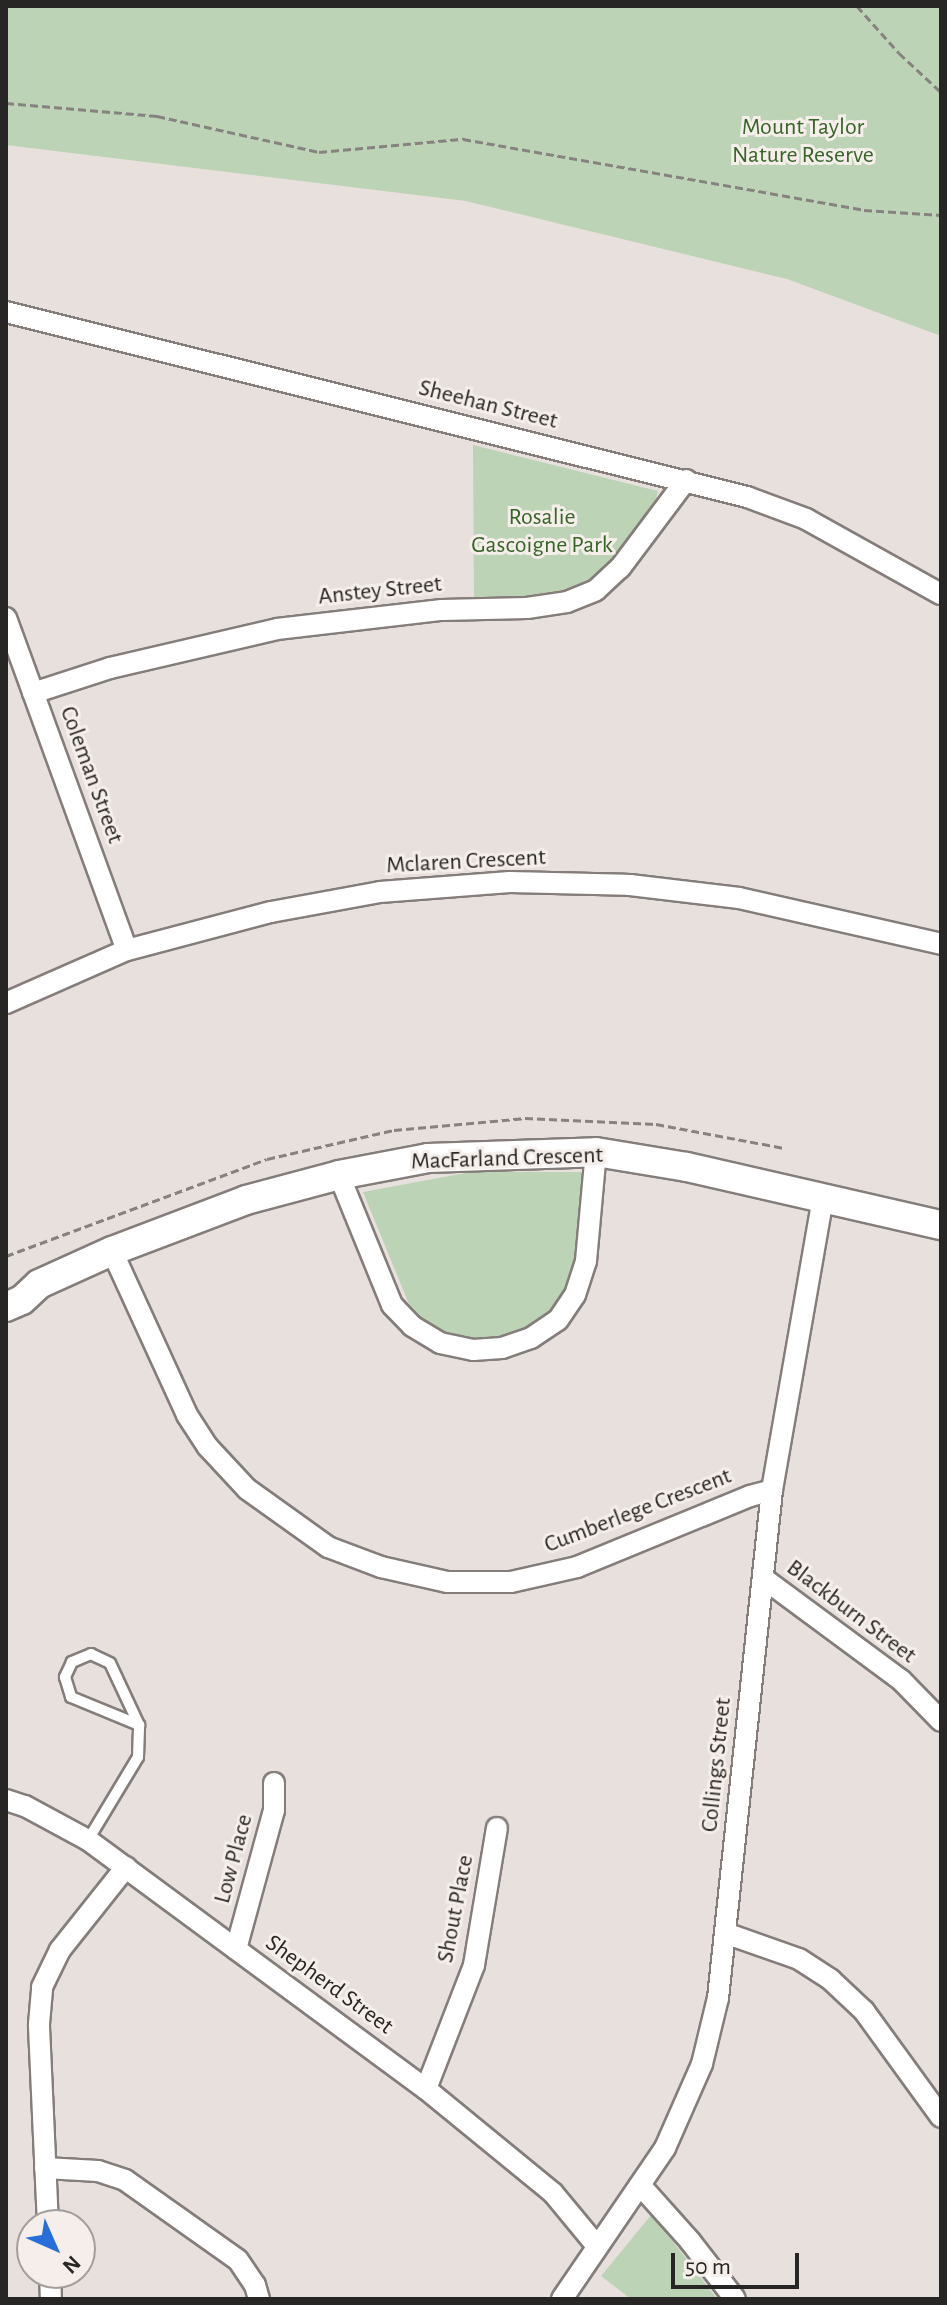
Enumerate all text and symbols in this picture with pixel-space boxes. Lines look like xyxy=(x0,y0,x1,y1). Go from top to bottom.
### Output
park label: Mount Taylor Nature Reserve xyxy=(732,114,874,170)
street label: Sheehan Street xyxy=(416,374,560,436)
park label: Rosalie Gascoigne Park xyxy=(471,504,613,560)
street label: Anstey Street xyxy=(317,570,443,612)
street label: Coleman Street xyxy=(53,703,129,847)
street label: Mclaren Crescent xyxy=(386,843,546,881)
street label: MacFarland Crescent xyxy=(410,1141,604,1177)
street label: Cumberlege Crescent xyxy=(540,1462,736,1560)
street label: Blackburn Street xyxy=(780,1554,922,1670)
street label: Collings Street xyxy=(696,1696,738,1834)
street label: Low Place xyxy=(208,1811,260,1907)
street label: Shout Place xyxy=(431,1853,481,1965)
street label: Shepherd Street xyxy=(259,1929,399,2041)
north arrow xyxy=(16,2209,96,2289)
scale bar xyxy=(675,2237,803,2287)
text: N xyxy=(58,2251,85,2278)
text: 50 m xyxy=(685,2255,731,2279)

